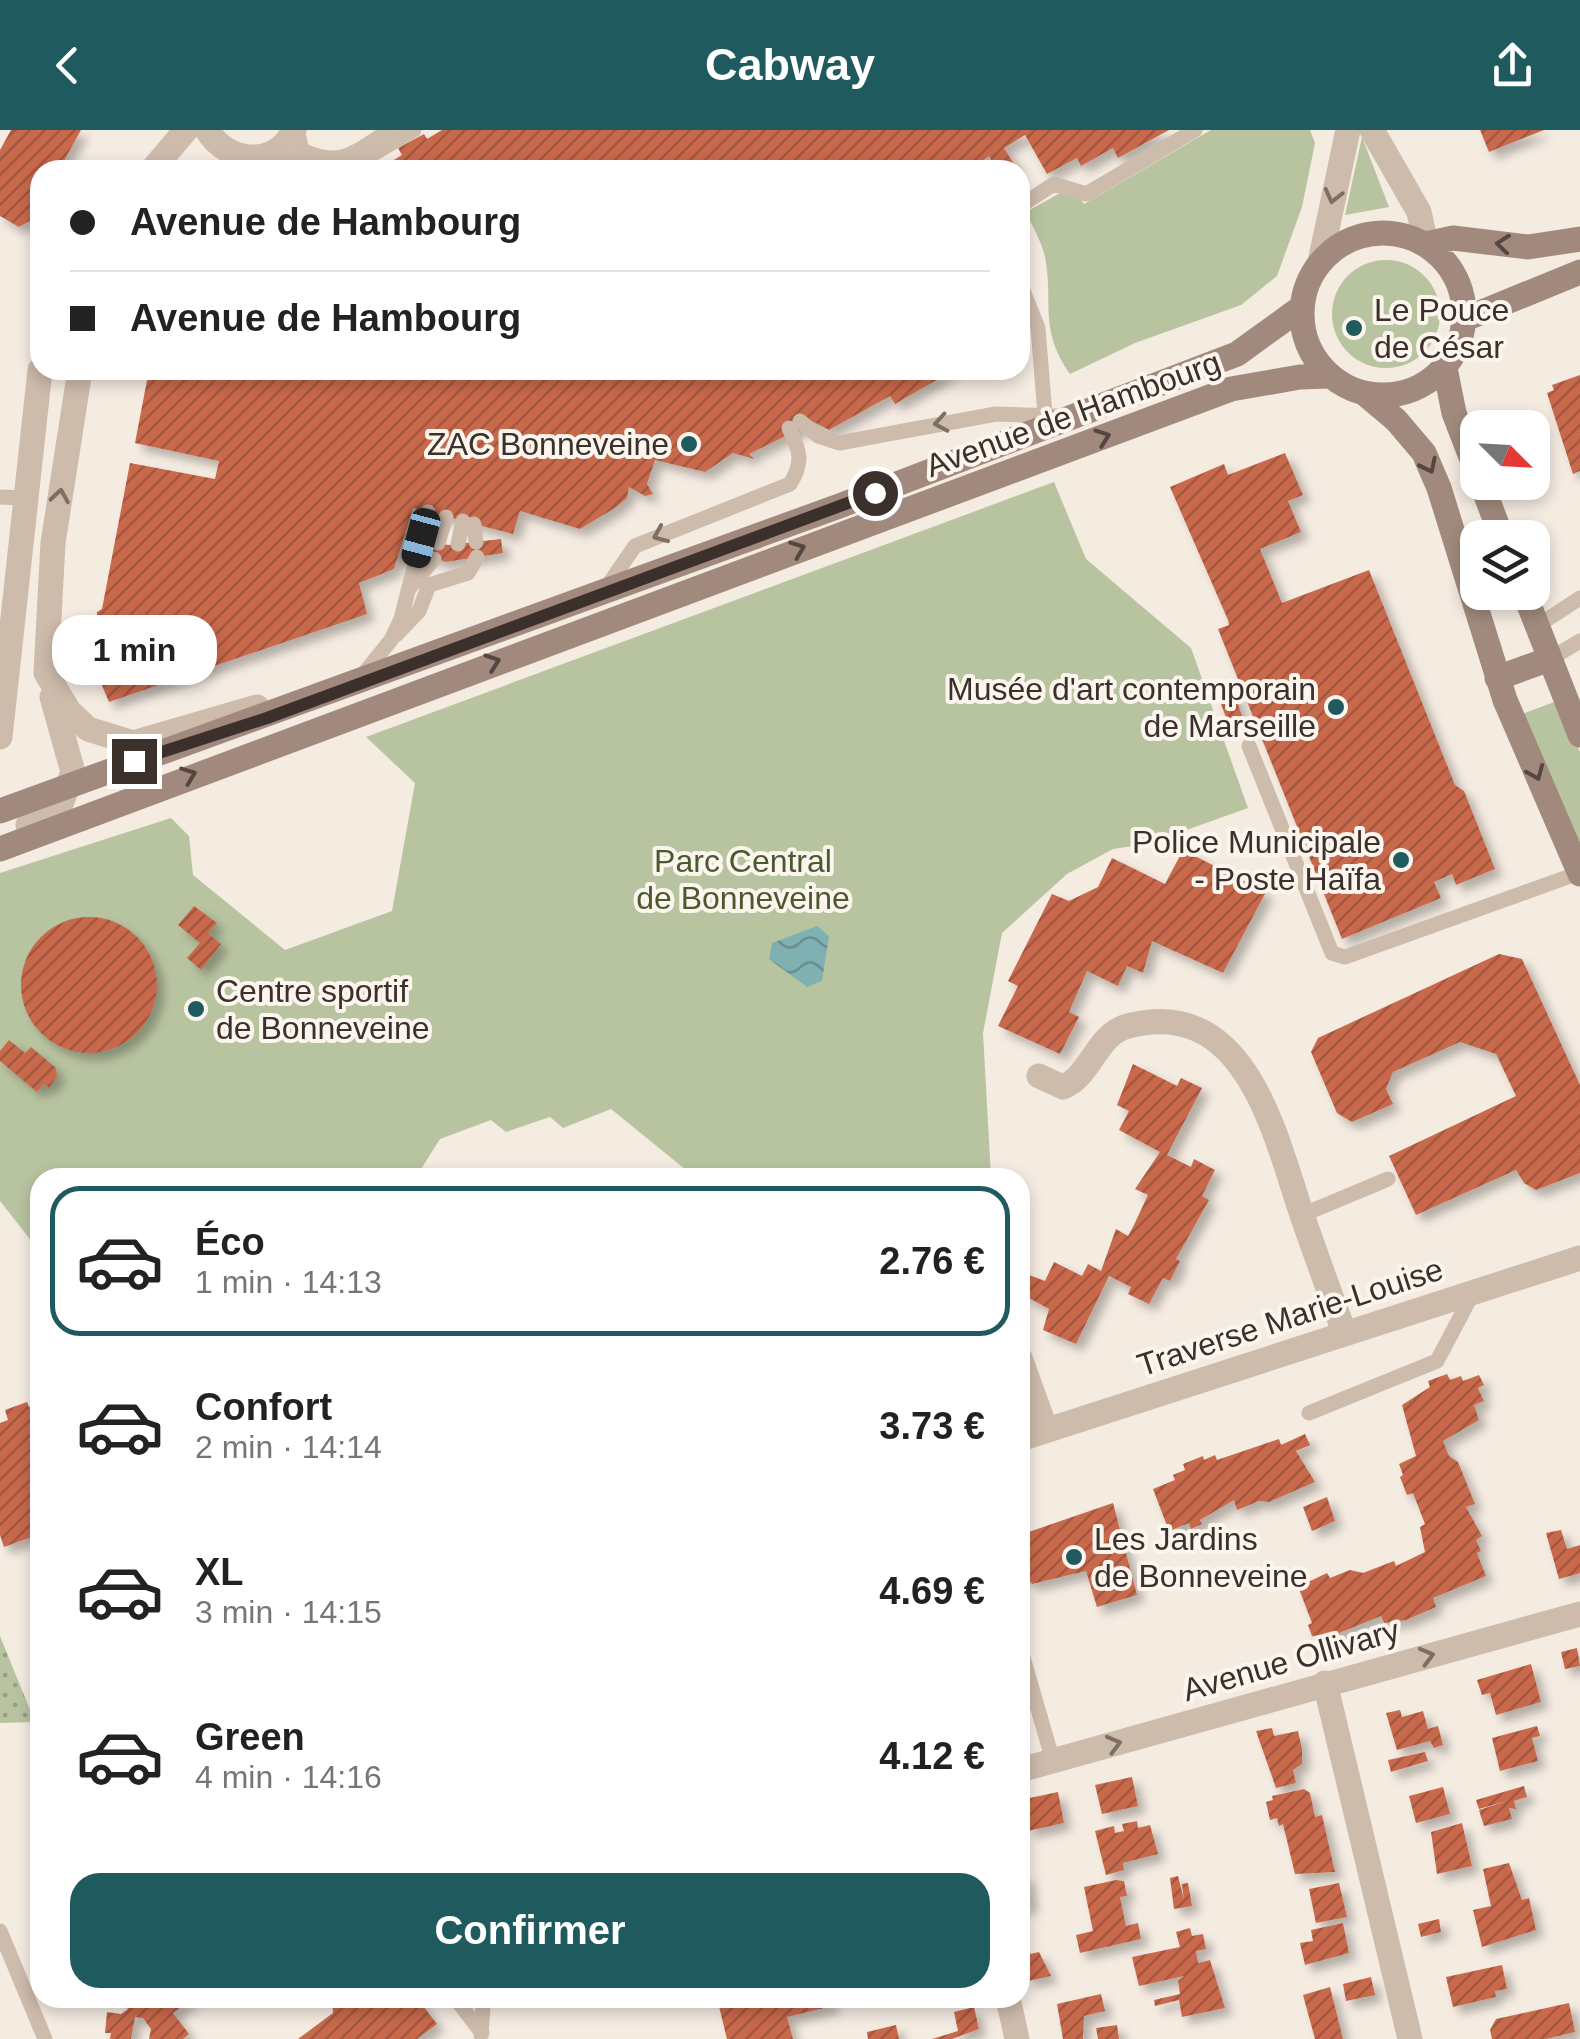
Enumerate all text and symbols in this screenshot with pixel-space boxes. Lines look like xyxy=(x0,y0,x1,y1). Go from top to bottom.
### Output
icon: back xyxy=(40,38,95,93)
icon: share xyxy=(1485,38,1540,93)
text: Cabway xyxy=(705,39,875,90)
one-way arrow xyxy=(1324,187,1345,204)
text: Avenue de Hambourg xyxy=(130,201,521,243)
one-way arrow xyxy=(1495,234,1511,255)
place label: Le Pouce de César xyxy=(1374,292,1509,365)
text: Avenue de Hambourg xyxy=(130,297,521,339)
marker: Le Pouce de César xyxy=(1343,317,1365,339)
street label: Avenue de Hambourg xyxy=(921,344,1225,484)
north arrow xyxy=(1460,410,1550,500)
map controls xyxy=(1460,410,1550,610)
one-way arrow xyxy=(932,412,949,433)
place label: ZAC Bonneveine xyxy=(427,426,669,462)
one-way arrow xyxy=(1093,428,1110,449)
marker: ZAC Bonneveine xyxy=(678,433,700,455)
one-way arrow xyxy=(1416,456,1436,474)
route start xyxy=(853,471,898,516)
one-way arrow xyxy=(49,487,70,504)
car xyxy=(399,505,443,571)
button: layers xyxy=(1460,520,1550,610)
one-way arrow xyxy=(652,523,670,543)
one-way arrow xyxy=(788,541,806,561)
callout: 1 min xyxy=(52,616,216,686)
text: 1 min xyxy=(93,632,176,668)
one-way arrow xyxy=(483,654,501,674)
place label: Musée d'art contemporain de Marseille xyxy=(947,671,1316,744)
marker: Musée d'art contemporain de Marseille xyxy=(1325,696,1347,718)
route end xyxy=(112,739,157,784)
one-way arrow xyxy=(1524,762,1544,780)
one-way arrow xyxy=(179,767,196,787)
place label: Police Municipale - Poste Haïfa xyxy=(1132,824,1381,897)
park label: Parc Central de Bonneveine xyxy=(636,843,850,916)
marker: Police Municipale - Poste Haïfa xyxy=(1390,849,1412,871)
place label: Centre sportif de Bonneveine xyxy=(216,973,430,1046)
marker: Centre sportif de Bonneveine xyxy=(185,998,207,1020)
icon: car xyxy=(75,1216,165,1306)
text: Éco xyxy=(195,1221,265,1263)
text: 2.76 € xyxy=(879,1240,985,1282)
street label: Traverse Marie-Louise xyxy=(1133,1251,1447,1383)
text: 1 min · 14:13 xyxy=(195,1264,382,1300)
icon: car xyxy=(75,1381,165,1471)
text: Confort xyxy=(195,1386,332,1428)
text: 3.73 € xyxy=(879,1405,985,1447)
text: 2 min · 14:14 xyxy=(195,1429,382,1465)
place label: Les Jardins de Bonneveine xyxy=(1094,1521,1308,1594)
icon: car xyxy=(75,1546,165,1636)
marker: Les Jardins de Bonneveine xyxy=(1063,1546,1085,1568)
text: XL xyxy=(195,1551,244,1593)
text: 4.69 € xyxy=(879,1570,985,1612)
text: 3 min · 14:15 xyxy=(195,1594,382,1630)
street label: Avenue Ollivary xyxy=(1179,1612,1403,1708)
one-way arrow xyxy=(1418,1646,1435,1667)
icon: car xyxy=(75,1711,165,1801)
text: Green xyxy=(195,1716,305,1758)
text: 4.12 € xyxy=(879,1735,985,1777)
one-way arrow xyxy=(1105,1735,1122,1756)
text: 4 min · 14:16 xyxy=(195,1759,382,1795)
button: Confirmer xyxy=(70,1873,990,1988)

